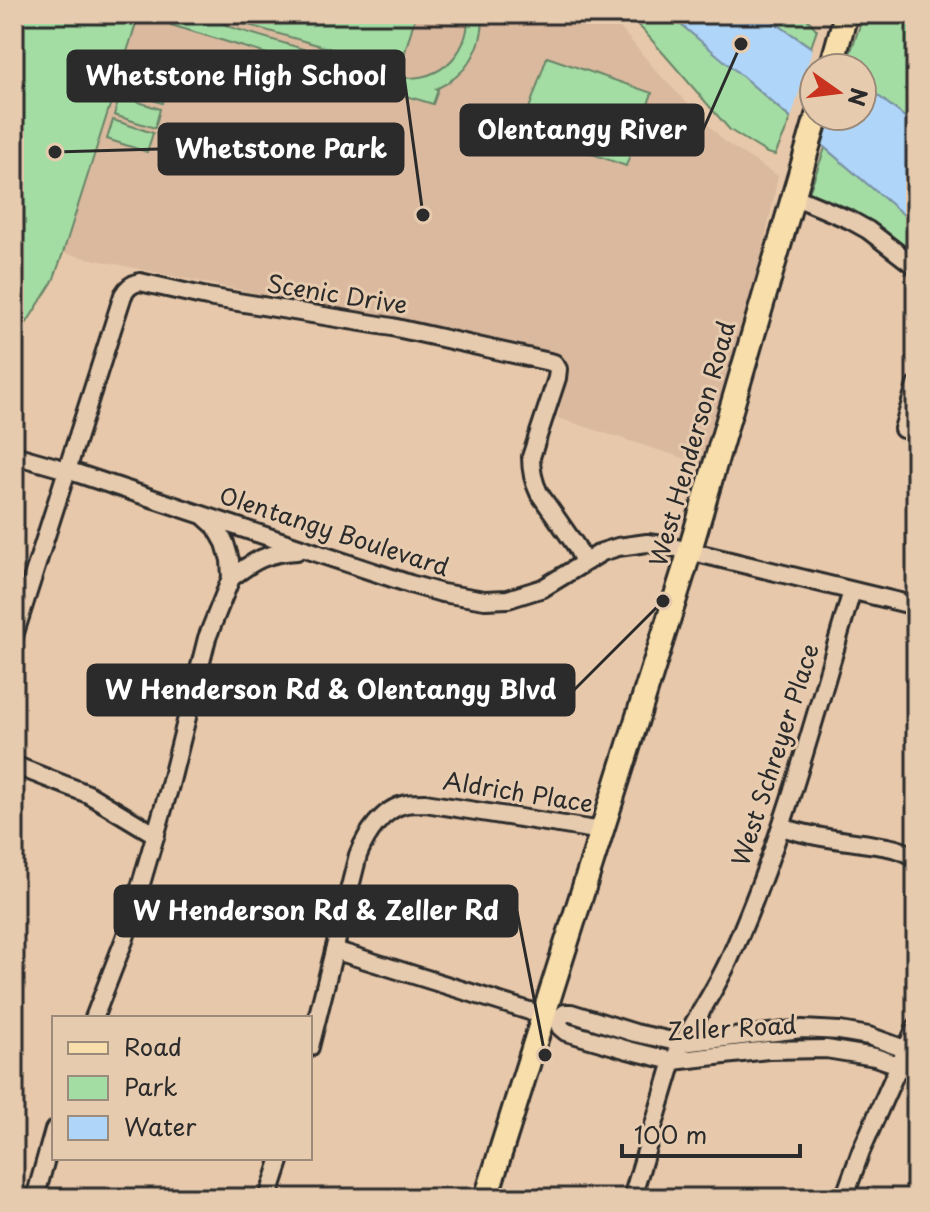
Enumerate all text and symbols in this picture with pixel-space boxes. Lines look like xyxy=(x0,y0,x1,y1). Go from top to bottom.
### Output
callout: Whetstone High School xyxy=(68,51,404,101)
north arrow xyxy=(798,52,878,132)
text: Whetstone High School xyxy=(85,55,387,94)
text: N xyxy=(841,85,877,110)
callout: Olentangy River xyxy=(461,105,703,155)
text: Olentangy River xyxy=(477,109,688,148)
callout: Whetstone Park xyxy=(159,124,403,174)
text: Whetstone Park xyxy=(175,128,387,167)
street label: Scenic Drive xyxy=(264,264,410,322)
street label: West Henderson Road xyxy=(639,316,743,570)
street label: Olentangy Boulevard xyxy=(215,476,454,584)
street label: West Schreyer Place xyxy=(721,639,827,870)
callout: W Henderson Rd & Olentangy Blvd xyxy=(88,665,574,715)
text: W Henderson Rd & Olentangy Blvd xyxy=(105,669,557,708)
street label: Aldrich Place xyxy=(441,761,596,821)
callout: W Henderson Rd & Zeller Rd xyxy=(115,886,517,936)
text: W Henderson Rd & Zeller Rd xyxy=(133,890,499,929)
street label: Zeller Road xyxy=(666,1006,798,1048)
legend xyxy=(52,1016,312,1160)
text: Road xyxy=(124,1028,182,1064)
text: Park xyxy=(124,1068,178,1104)
text: Water xyxy=(124,1108,197,1144)
scale bar xyxy=(622,1108,800,1158)
text: 100 m xyxy=(634,1116,707,1152)

